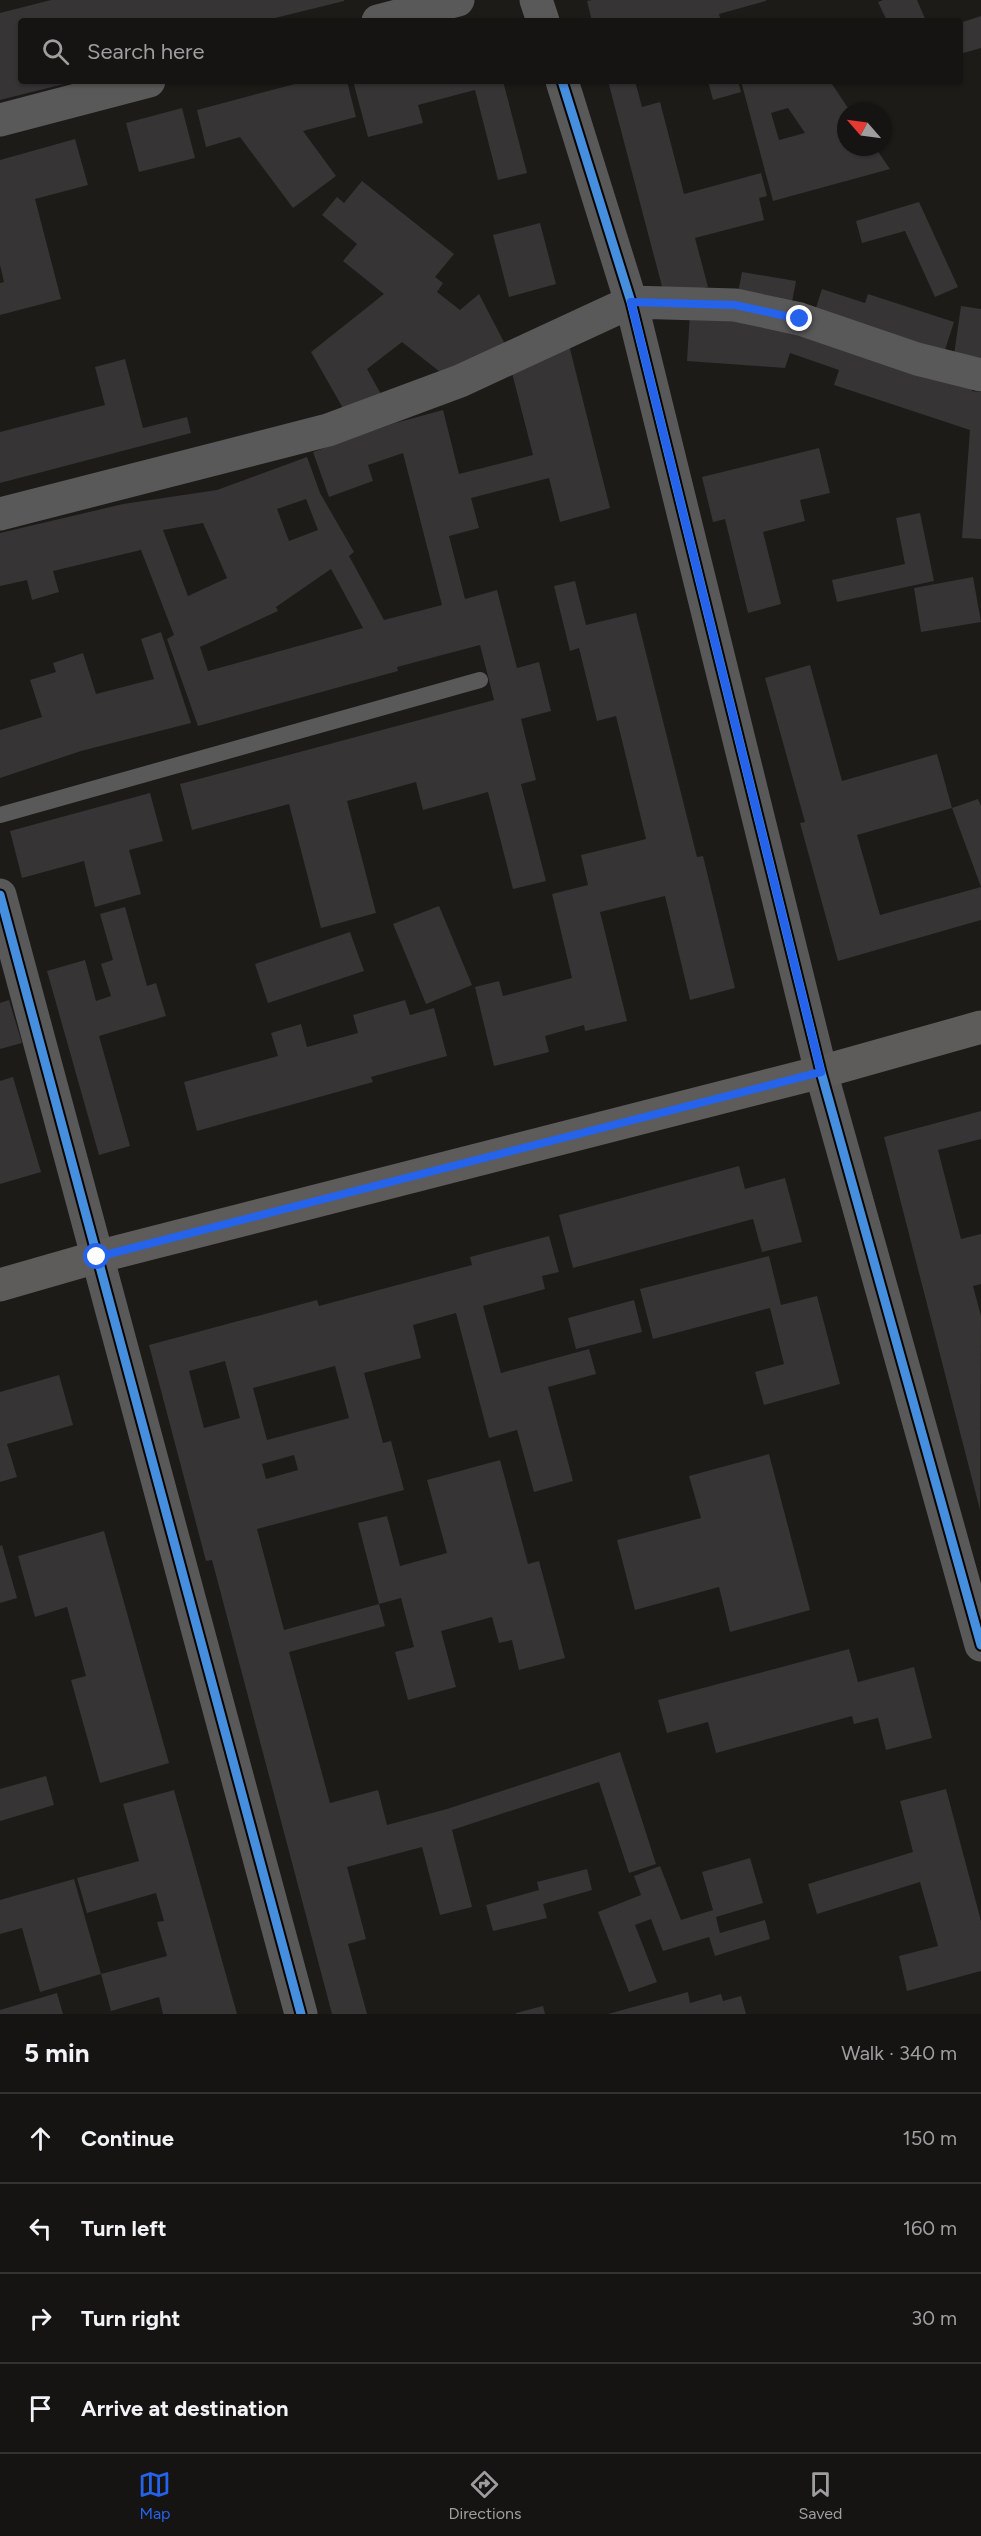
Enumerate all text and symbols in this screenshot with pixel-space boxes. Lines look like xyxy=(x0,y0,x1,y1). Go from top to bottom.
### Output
search box xyxy=(18,18,963,84)
icon: search xyxy=(39,35,72,68)
text: Search here xyxy=(87,38,205,65)
north arrow xyxy=(837,102,891,156)
route end xyxy=(786,305,812,331)
route start xyxy=(83,1243,109,1269)
text: 5 min xyxy=(24,2037,90,2069)
text: Walk · 340 m xyxy=(841,2041,957,2065)
icon: ahead xyxy=(24,2122,57,2155)
text: Continue xyxy=(81,2125,174,2152)
text: 150 m xyxy=(902,2126,957,2150)
icon: left xyxy=(24,2212,57,2245)
text: Turn left xyxy=(81,2215,167,2242)
text: 160 m xyxy=(903,2216,957,2240)
icon: right xyxy=(24,2302,57,2335)
text: Turn right xyxy=(81,2305,180,2332)
text: 30 m xyxy=(911,2306,957,2330)
icon: arrive xyxy=(24,2392,57,2425)
text: Arrive at destination xyxy=(81,2395,289,2422)
tab: Map xyxy=(138,2468,171,2523)
tab: Directions xyxy=(448,2468,521,2523)
tab: Saved xyxy=(798,2468,843,2523)

